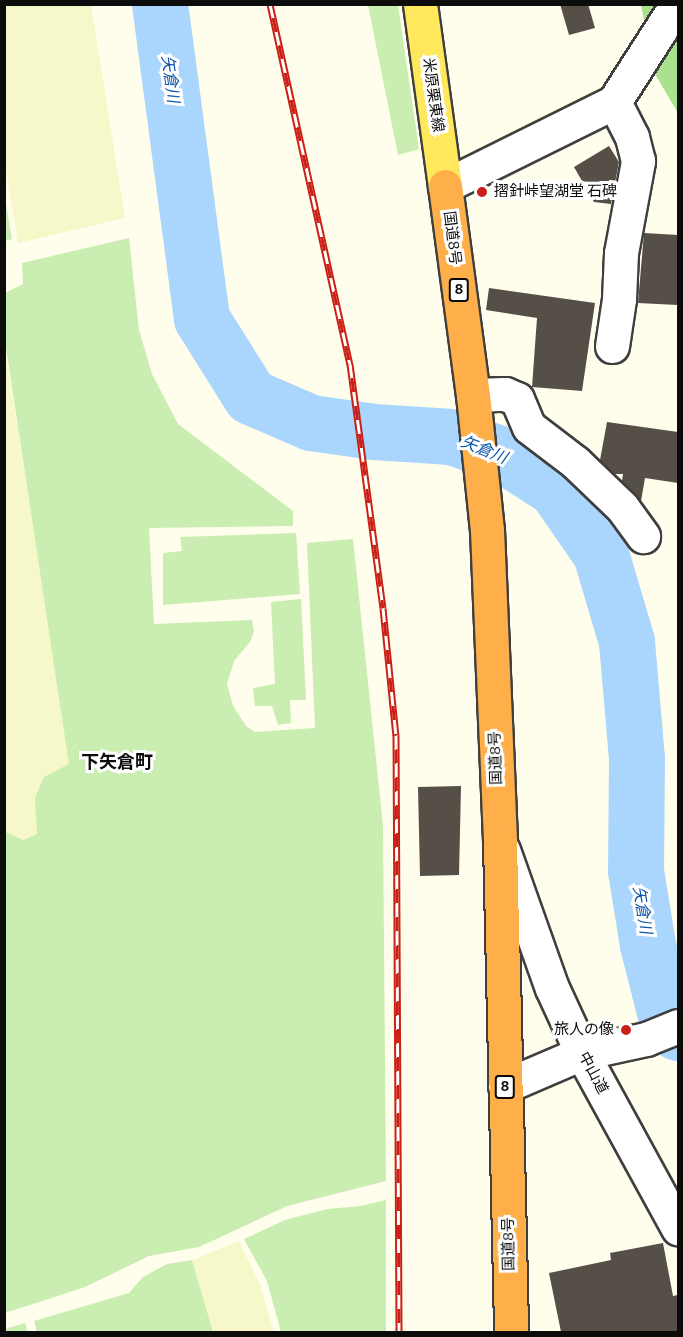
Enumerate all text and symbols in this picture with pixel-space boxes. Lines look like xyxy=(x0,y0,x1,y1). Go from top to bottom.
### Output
water label: 矢倉川 xyxy=(157,54,183,104)
street label: 米原栗東線 xyxy=(419,57,447,133)
place label: 摺針峠望湖堂 石碑 xyxy=(494,183,617,201)
marker: 摺針峠望湖堂 石碑 xyxy=(475,185,489,199)
street label: 国道8号 xyxy=(440,210,464,266)
road number: 8 xyxy=(448,279,470,301)
water label: 矢倉川 xyxy=(458,432,510,468)
street label: 国道8号 xyxy=(486,731,506,785)
district label: 下矢倉町 xyxy=(81,751,153,773)
water label: 矢倉川 xyxy=(629,885,655,935)
place label: 旅人の像 xyxy=(554,1021,614,1039)
marker: 旅人の像 xyxy=(619,1023,633,1037)
street label: 中山道 xyxy=(574,1049,612,1097)
road number: 8 xyxy=(494,1076,516,1098)
street label: 国道8号 xyxy=(500,1217,518,1271)

